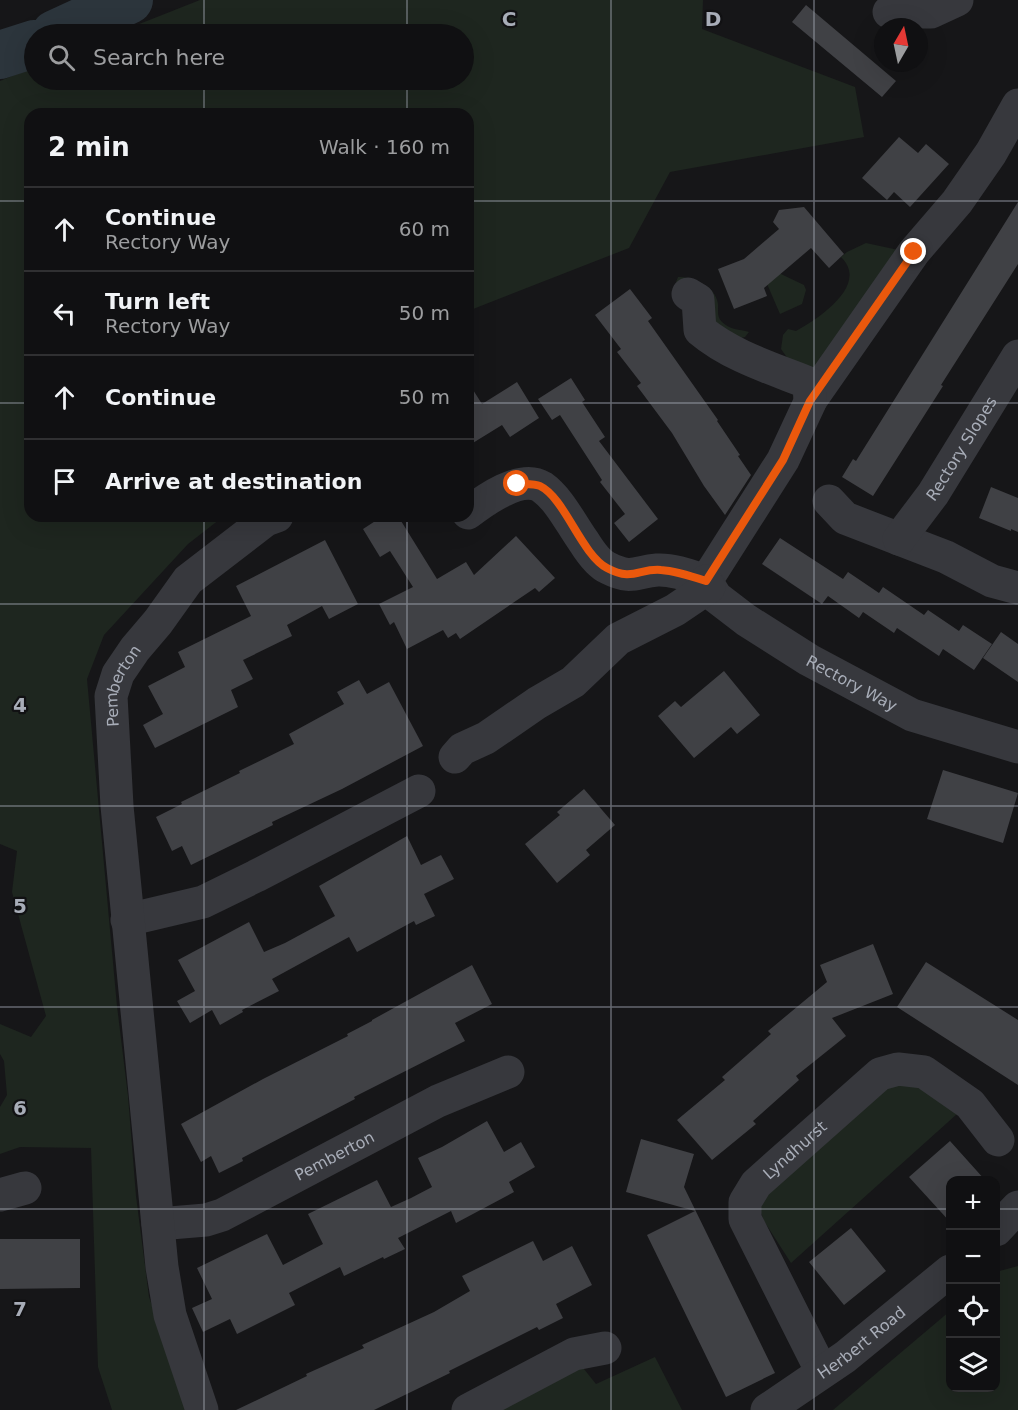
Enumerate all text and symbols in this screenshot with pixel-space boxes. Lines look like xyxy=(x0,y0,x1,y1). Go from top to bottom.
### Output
text: C xyxy=(502,7,516,31)
text: D xyxy=(705,7,721,31)
north arrow xyxy=(874,18,928,72)
search box xyxy=(24,24,474,90)
icon: search xyxy=(45,41,78,74)
text: Search here xyxy=(93,45,225,70)
text: 2 min xyxy=(48,132,130,162)
text: Walk · 160 m xyxy=(319,135,450,159)
text: Continue xyxy=(105,205,216,230)
icon: ahead xyxy=(48,213,81,246)
text: 60 m xyxy=(399,217,450,241)
text: Rectory Way xyxy=(105,230,230,254)
route end xyxy=(900,238,926,264)
text: Turn left xyxy=(105,289,210,314)
icon: left xyxy=(48,297,81,330)
text: 50 m xyxy=(399,301,450,325)
text: Rectory Way xyxy=(105,314,230,338)
icon: ahead xyxy=(48,381,81,414)
text: Continue xyxy=(105,385,216,410)
text: 50 m xyxy=(399,385,450,409)
street label: Rectory Slopes xyxy=(922,393,1000,504)
icon: arrive xyxy=(48,465,81,498)
text: Arrive at destination xyxy=(105,469,362,494)
route start xyxy=(503,470,529,496)
street label: Pemberton xyxy=(101,641,145,727)
street label: Rectory Way xyxy=(803,651,901,715)
text: 4 xyxy=(13,693,27,717)
text: 5 xyxy=(13,894,27,918)
text: 6 xyxy=(13,1096,27,1120)
street label: Lyndhurst xyxy=(759,1117,830,1183)
street label: Pemberton xyxy=(291,1127,377,1184)
map controls xyxy=(946,1176,1000,1392)
button: + xyxy=(946,1176,1000,1230)
button: − xyxy=(946,1230,1000,1284)
button: locate xyxy=(946,1284,1000,1338)
text: 7 xyxy=(13,1297,27,1321)
street label: Herbert Road xyxy=(814,1302,909,1383)
button: layers xyxy=(946,1338,1000,1392)

